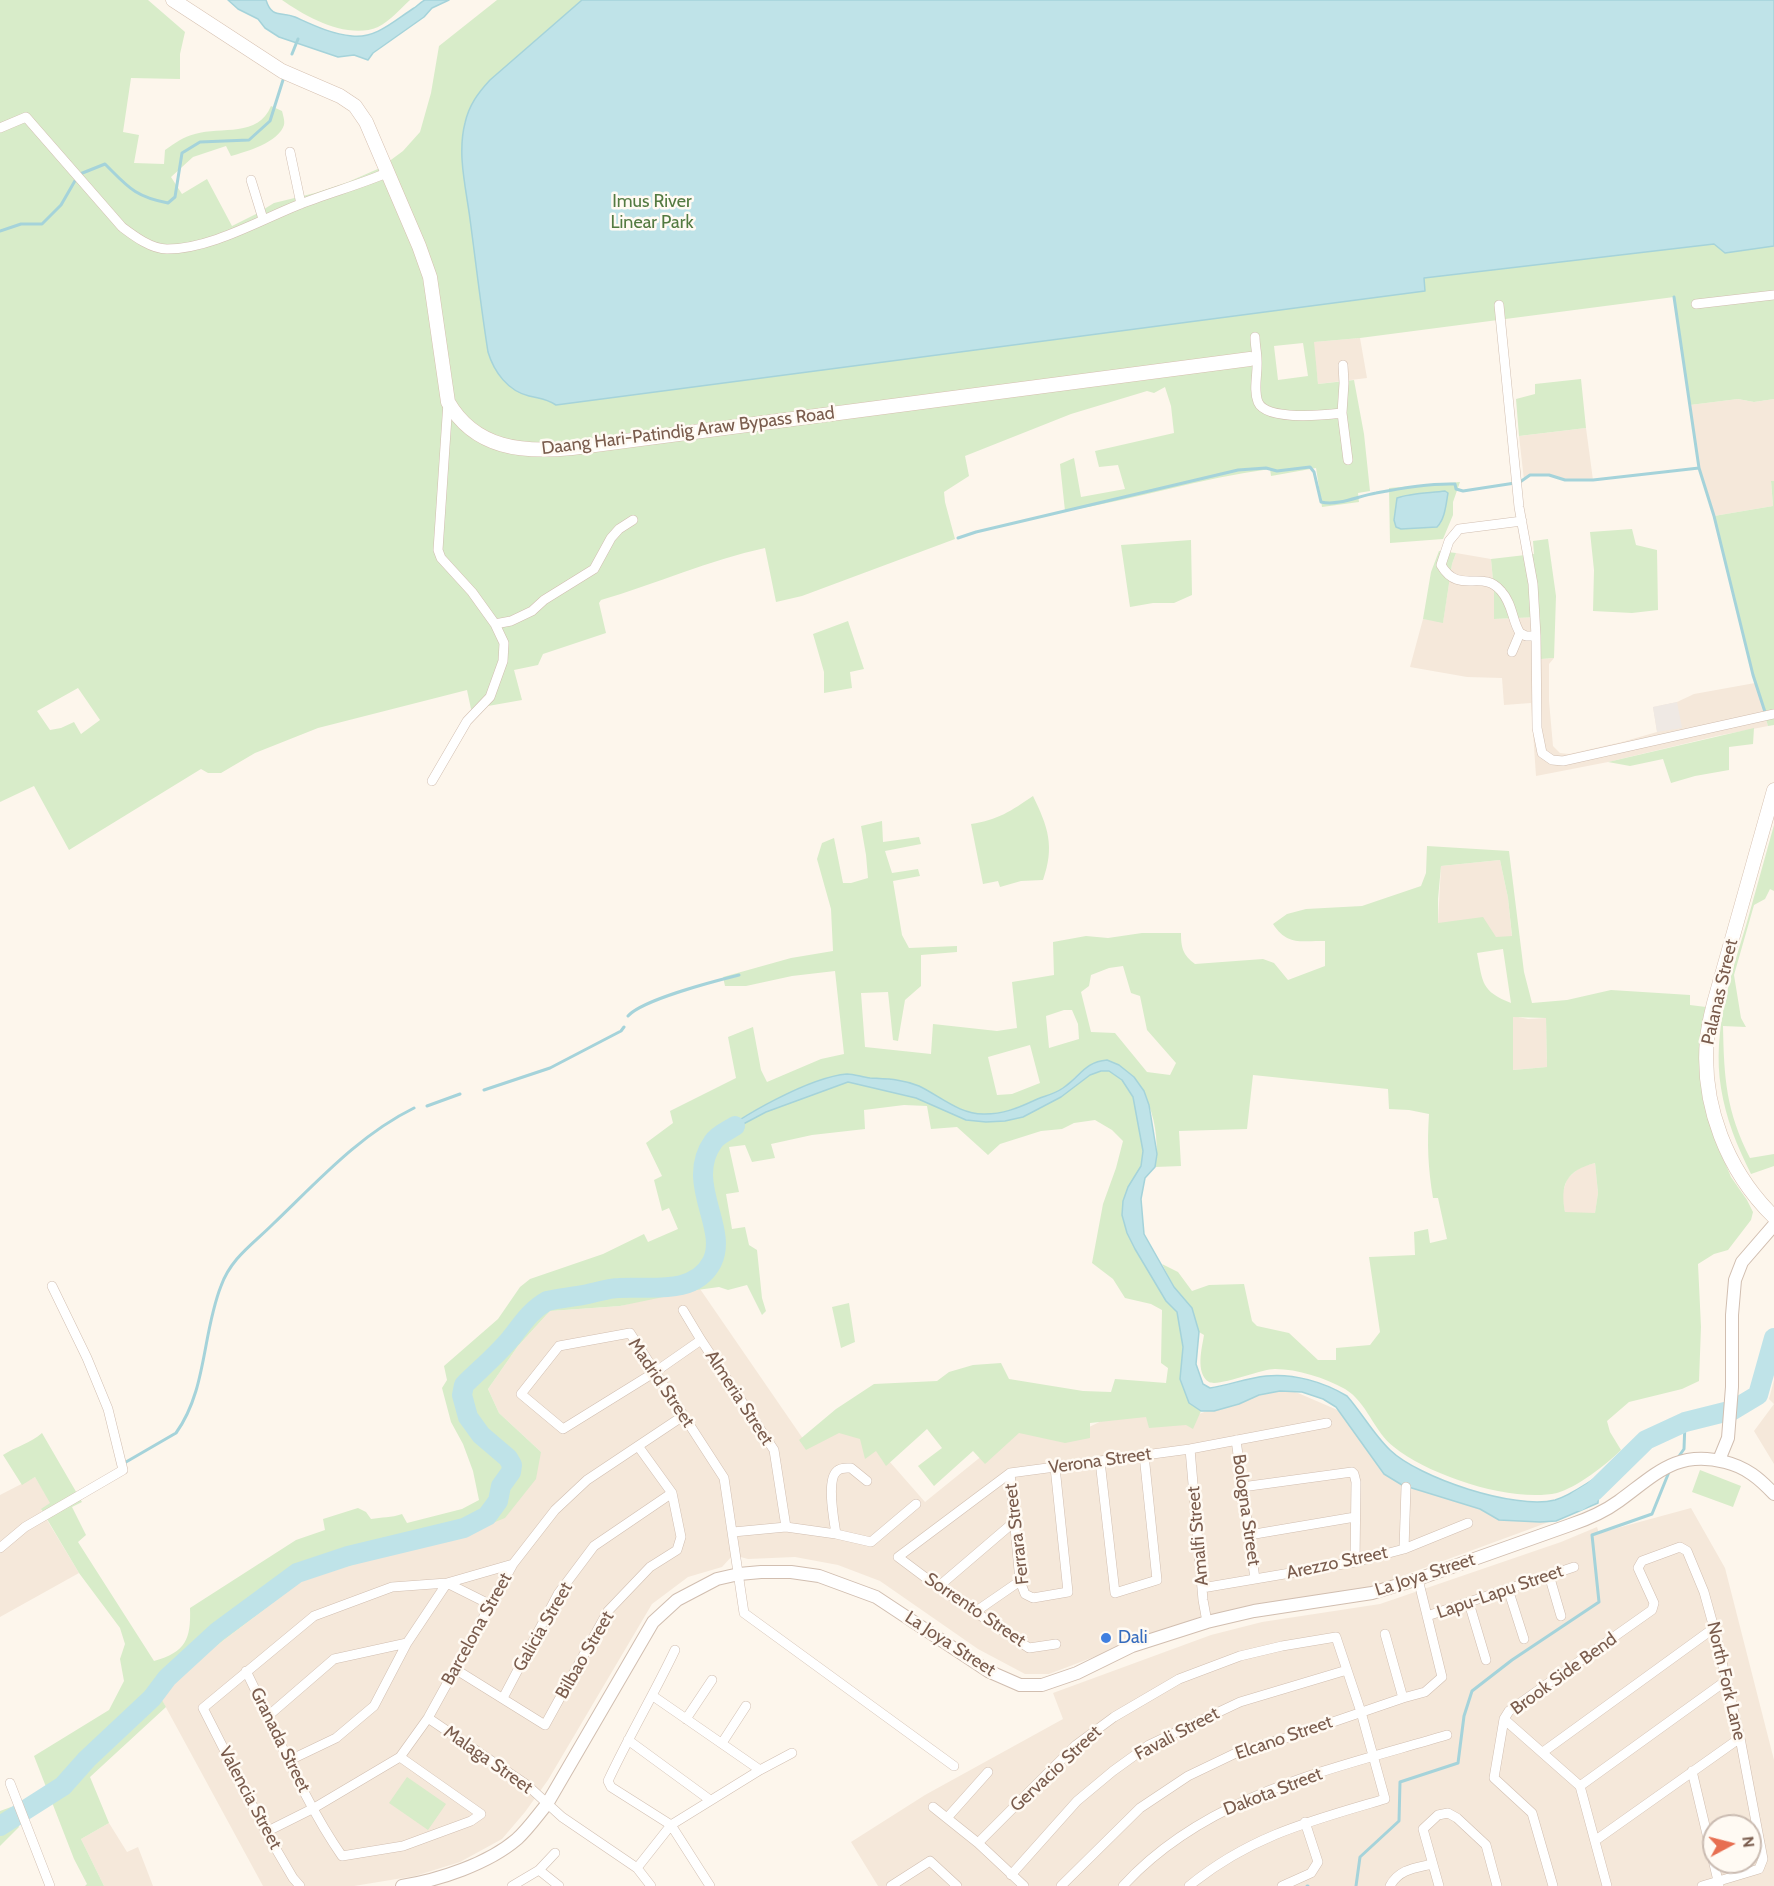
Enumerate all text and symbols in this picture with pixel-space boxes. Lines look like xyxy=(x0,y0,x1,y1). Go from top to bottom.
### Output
park label: Imus River Linear Park xyxy=(611,191,693,234)
street label: Daang Hari-Patindig Araw Bypass Road xyxy=(540,402,836,460)
street label: Palanas Street xyxy=(1697,937,1743,1047)
street label: Madrid Street xyxy=(623,1334,699,1432)
street label: Almeria Street xyxy=(700,1347,778,1449)
street label: Verona Street xyxy=(1047,1443,1153,1479)
street label: Bologna Street xyxy=(1227,1453,1265,1567)
street label: Ferrara Street xyxy=(1000,1482,1034,1586)
street label: Amalfi Street xyxy=(1183,1485,1213,1587)
street label: Arezzo Street xyxy=(1285,1542,1389,1584)
street label: La Joya Street xyxy=(1372,1549,1478,1601)
street label: Lapu-Lapu Street xyxy=(1434,1560,1566,1624)
street label: Sorrento Street xyxy=(921,1568,1029,1652)
street label: Barcelona Street xyxy=(437,1569,517,1689)
street label: Galicia Street xyxy=(509,1578,577,1676)
street label: Bilbao Street xyxy=(551,1607,619,1703)
street label: La Joya Street xyxy=(901,1607,999,1681)
street label: North Fork Lane xyxy=(1702,1620,1750,1742)
place label: Dali xyxy=(1118,1627,1148,1649)
street label: Brook Side Bend xyxy=(1507,1628,1621,1720)
marker: Dali xyxy=(1099,1631,1113,1645)
street label: Granada Street xyxy=(245,1684,315,1796)
street label: Favali Street xyxy=(1131,1703,1223,1765)
street label: Elcano Street xyxy=(1233,1711,1335,1765)
street label: Malaga Street xyxy=(439,1721,537,1799)
street label: Gervacio Street xyxy=(1006,1721,1106,1817)
street label: Valencia Street xyxy=(214,1743,286,1853)
street label: Dakota Street xyxy=(1221,1763,1325,1821)
north arrow xyxy=(1702,1814,1762,1874)
text: N xyxy=(1738,1835,1758,1849)

